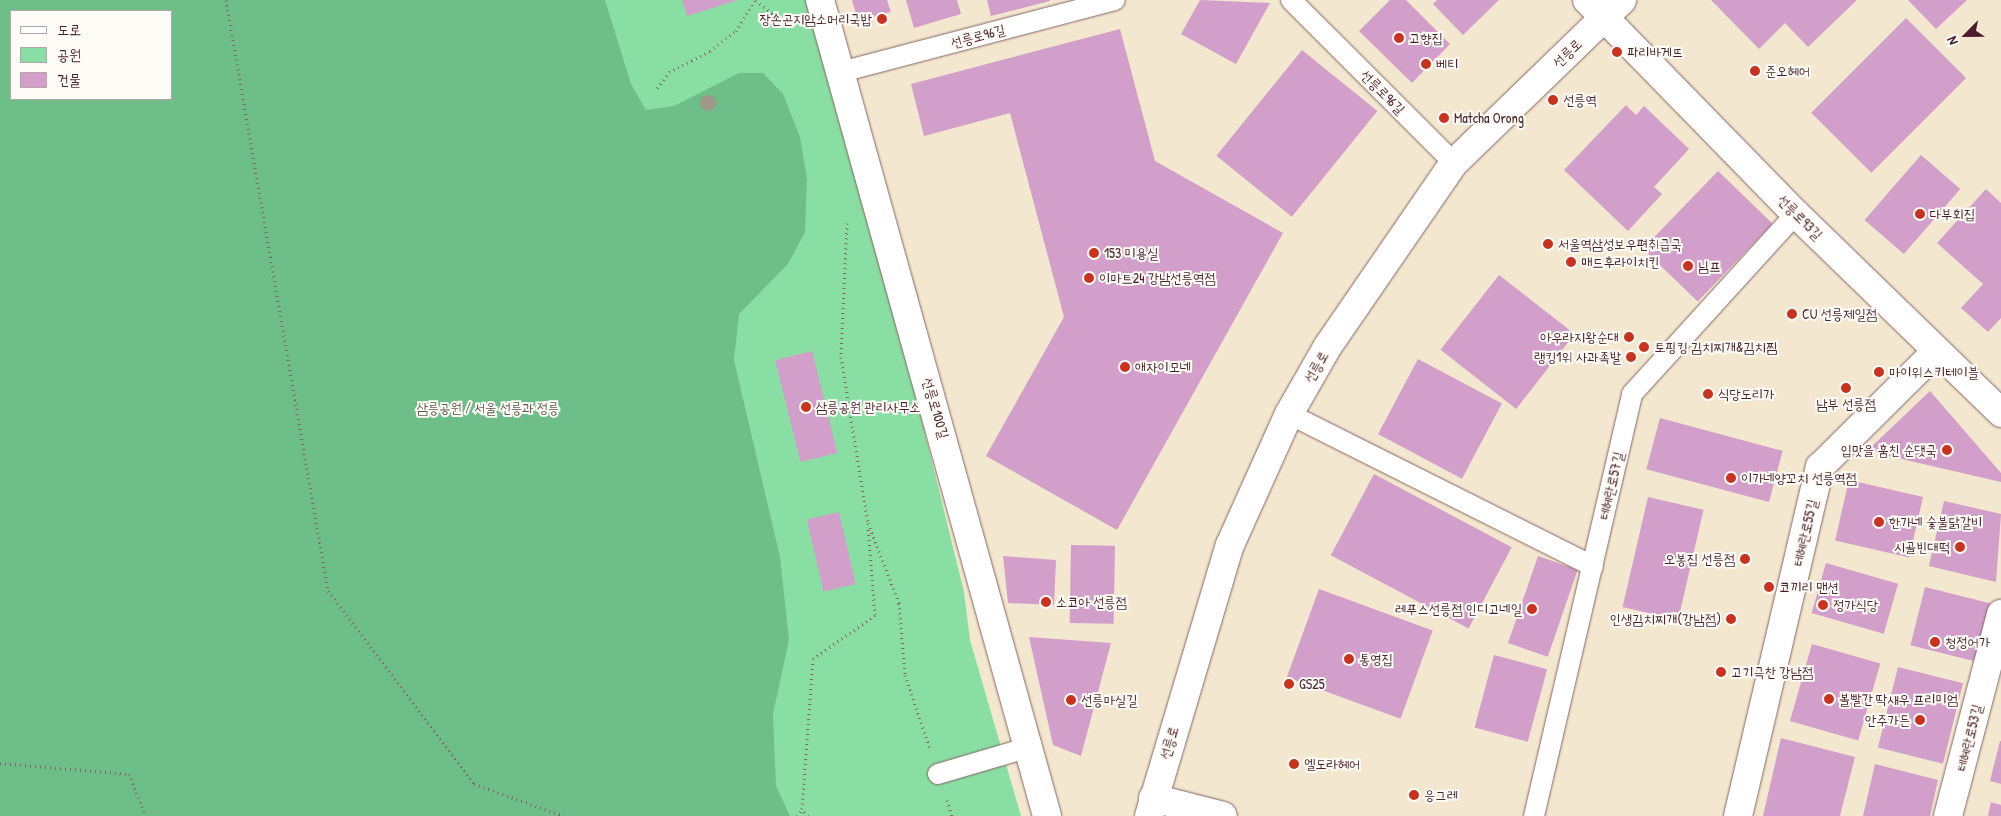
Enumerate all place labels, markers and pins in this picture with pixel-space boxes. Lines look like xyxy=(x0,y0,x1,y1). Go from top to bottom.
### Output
place label: 장손곤지암소머리국밥 xyxy=(759,11,872,27)
marker: 장손곤지암소머리국밥 xyxy=(876,13,888,25)
place label: 고향집 xyxy=(1409,30,1443,46)
marker: 고향집 xyxy=(1393,32,1405,44)
place label: 파리바게뜨 xyxy=(1627,44,1683,60)
marker: 파리바게뜨 xyxy=(1611,46,1623,58)
place label: 베티 xyxy=(1436,56,1459,72)
marker: 베티 xyxy=(1420,58,1432,70)
place label: 준오헤어 xyxy=(1765,63,1810,79)
marker: 준오헤어 xyxy=(1749,65,1761,77)
place label: 선릉역 xyxy=(1563,92,1597,108)
marker: 선릉역 xyxy=(1547,94,1559,106)
place label: Matcha Orong xyxy=(1454,110,1524,126)
marker: Matcha Orong xyxy=(1438,112,1450,124)
place label: 다부회집 xyxy=(1930,206,1975,222)
marker: 다부회집 xyxy=(1914,208,1926,220)
place label: 서울역삼성보우편취급국 xyxy=(1558,236,1682,252)
marker: 서울역삼성보우편취급국 xyxy=(1542,238,1554,250)
place label: 153 미용실 xyxy=(1104,245,1158,261)
marker: 153 미용실 xyxy=(1088,247,1100,259)
place label: 매드후라이치킨 xyxy=(1581,254,1660,270)
marker: 매드후라이치킨 xyxy=(1565,256,1577,268)
place label: 님프 xyxy=(1698,258,1721,274)
marker: 님프 xyxy=(1682,260,1694,272)
place label: 이마트24 강남선릉역점 xyxy=(1099,270,1215,286)
marker: 이마트24 강남선릉역점 xyxy=(1083,272,1095,284)
place label: CU 선릉제일점 xyxy=(1802,306,1877,322)
marker: CU 선릉제일점 xyxy=(1786,308,1798,320)
place label: 아우라지왕순대 xyxy=(1540,329,1619,345)
marker: 아우라지왕순대 xyxy=(1623,331,1635,343)
place label: 토핑킹 김치찌개&김치찜 xyxy=(1654,339,1777,355)
marker: 토핑킹 김치찌개&김치찜 xyxy=(1638,341,1650,353)
place label: 랭킹1위 사과족발 xyxy=(1534,349,1621,365)
marker: 랭킹1위 사과족발 xyxy=(1625,351,1637,363)
place label: 애자이모네 xyxy=(1135,359,1191,375)
marker: 애자이모네 xyxy=(1119,361,1131,373)
place label: 마이위스키테이블 xyxy=(1889,364,1979,380)
marker: 마이위스키테이블 xyxy=(1873,366,1885,378)
marker: 남부 선릉점 xyxy=(1840,382,1852,394)
place label: 식당도리가 xyxy=(1718,386,1774,402)
marker: 식당도리가 xyxy=(1702,388,1714,400)
place label: 남부 선릉점 xyxy=(1816,396,1876,412)
place label: 삼릉공원 관리사무소 xyxy=(816,399,921,415)
marker: 삼릉공원 관리사무소 xyxy=(800,401,812,413)
place label: 입맛을 훔친 순댓국 xyxy=(1840,442,1937,458)
marker: 입맛을 훔친 순댓국 xyxy=(1941,444,1953,456)
place label: 이가네양꼬치 선릉역점 xyxy=(1741,470,1857,486)
marker: 이가네양꼬치 선릉역점 xyxy=(1725,472,1737,484)
place label: 한가네 숯불닭갈비 xyxy=(1889,514,1982,530)
marker: 한가네 숯불닭갈비 xyxy=(1873,516,1885,528)
place label: 시골빈대떡 xyxy=(1894,539,1950,555)
marker: 시골빈대떡 xyxy=(1954,541,1966,553)
place label: 오봉집 선릉점 xyxy=(1664,551,1735,567)
marker: 오봉집 선릉점 xyxy=(1739,553,1751,565)
place label: 코끼리 맨션 xyxy=(1779,579,1839,595)
marker: 코끼리 맨션 xyxy=(1763,581,1775,593)
place label: 소코아 선릉점 xyxy=(1056,594,1127,610)
marker: 소코아 선릉점 xyxy=(1040,596,1052,608)
place label: 정가식당 xyxy=(1833,597,1878,613)
marker: 정가식당 xyxy=(1817,599,1829,611)
place label: 레푸스선릉점 인디고네일 xyxy=(1395,601,1522,617)
marker: 레푸스선릉점 인디고네일 xyxy=(1526,603,1538,615)
place label: 인생김치찌개(강남점) xyxy=(1610,611,1721,627)
marker: 인생김치찌개(강남점) xyxy=(1725,613,1737,625)
place label: 청정어가 xyxy=(1945,634,1990,650)
marker: 청정어가 xyxy=(1929,636,1941,648)
place label: 통영집 xyxy=(1359,651,1393,667)
marker: 통영집 xyxy=(1343,653,1355,665)
place label: 고기극찬 강남점 xyxy=(1731,664,1813,680)
marker: 고기극찬 강남점 xyxy=(1715,666,1727,678)
place label: GS25 xyxy=(1299,676,1325,692)
marker: GS25 xyxy=(1283,678,1295,690)
place label: 볼빨간 딱새우 프리미엄 xyxy=(1839,691,1958,707)
place label: 선릉마실길 xyxy=(1081,692,1137,708)
marker: 볼빨간 딱새우 프리미엄 xyxy=(1823,693,1835,705)
marker: 선릉마실길 xyxy=(1065,694,1077,706)
place label: 안주가든 xyxy=(1865,712,1910,728)
marker: 안주가든 xyxy=(1914,714,1926,726)
place label: 엘도라헤어 xyxy=(1304,756,1360,772)
marker: 엘도라헤어 xyxy=(1288,758,1300,770)
place label: 응그레 xyxy=(1424,787,1458,803)
marker: 응그레 xyxy=(1408,789,1420,801)

